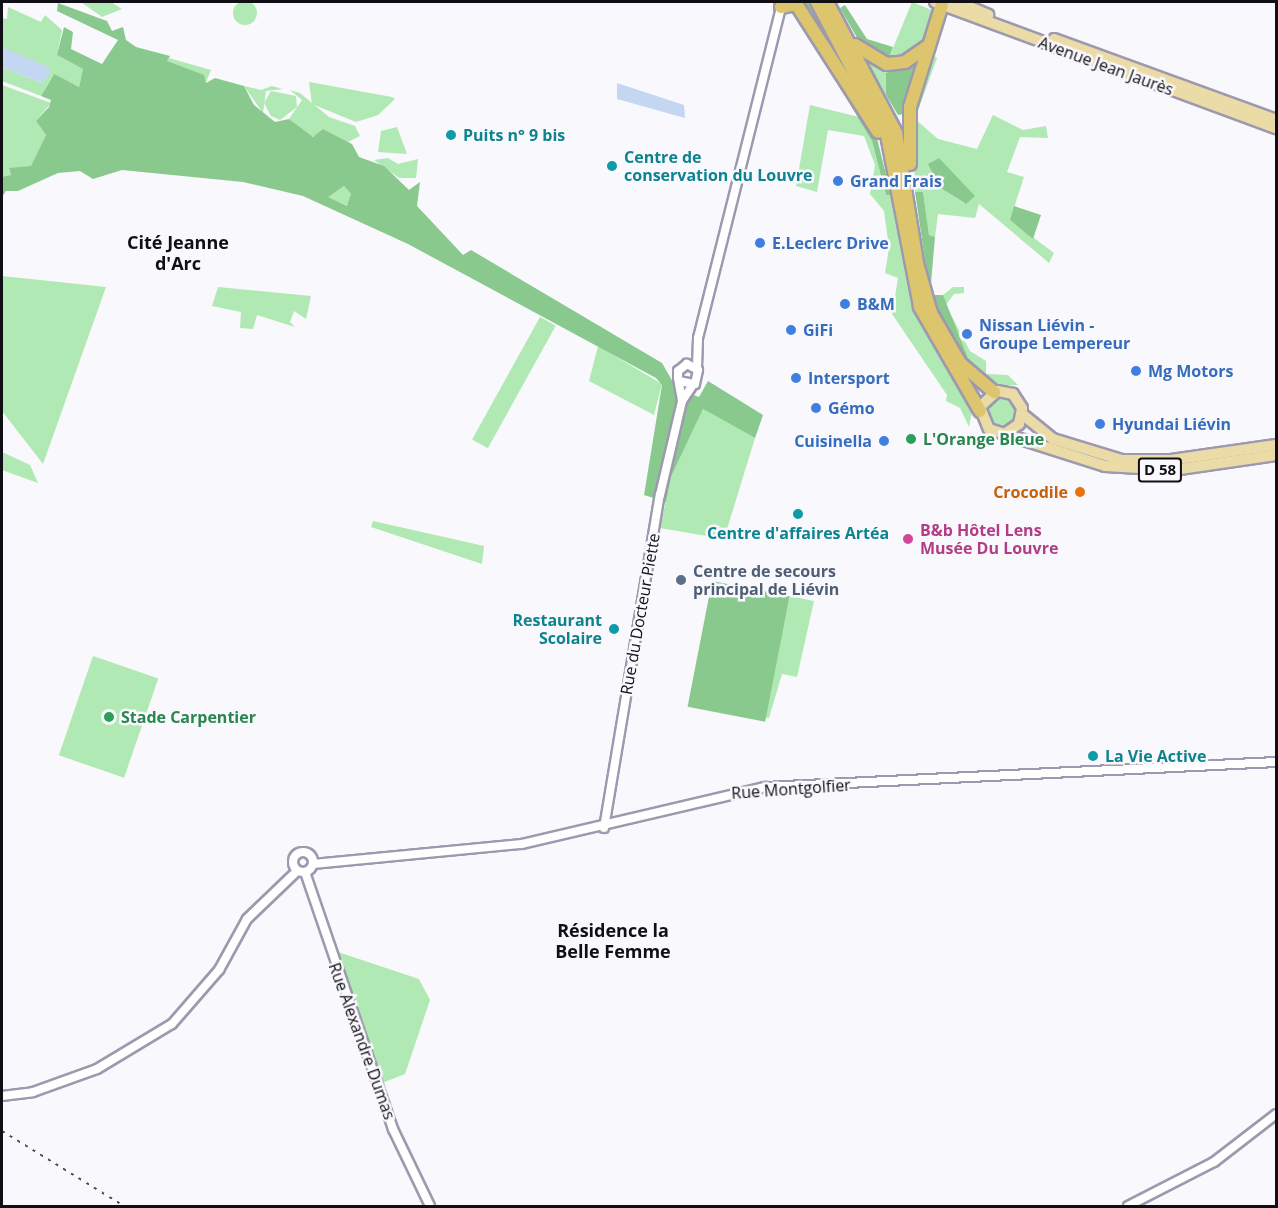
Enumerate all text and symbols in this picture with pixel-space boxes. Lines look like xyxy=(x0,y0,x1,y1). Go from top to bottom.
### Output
street label: Avenue Jean Jaurès xyxy=(1036,33,1176,99)
place label: Puits n° 9 bis xyxy=(463,125,565,145)
marker: Puits n° 9 bis xyxy=(444,128,458,142)
place label: Centre de conservation du Louvre xyxy=(624,147,813,185)
marker: Centre de conservation du Louvre xyxy=(605,159,619,173)
place label: Grand Frais xyxy=(850,171,942,191)
marker: Grand Frais xyxy=(831,174,845,188)
district label: Cité Jeanne d'Arc xyxy=(127,232,229,274)
place label: E.Leclerc Drive xyxy=(772,233,889,253)
marker: E.Leclerc Drive xyxy=(753,236,767,250)
place label: B&M xyxy=(857,294,895,314)
marker: B&M xyxy=(838,297,852,311)
place label: Nissan Liévin - Groupe Lempereur xyxy=(979,315,1130,353)
place label: GiFi xyxy=(803,320,833,340)
marker: GiFi xyxy=(784,323,798,337)
marker: Nissan Liévin - Groupe Lempereur xyxy=(960,327,974,341)
place label: Mg Motors xyxy=(1148,361,1233,381)
marker: Mg Motors xyxy=(1129,364,1143,378)
place label: Intersport xyxy=(808,368,890,388)
marker: Intersport xyxy=(789,371,803,385)
place label: Gémo xyxy=(828,398,875,418)
marker: Gémo xyxy=(809,401,823,415)
place label: Hyundai Liévin xyxy=(1112,414,1231,434)
marker: Hyundai Liévin xyxy=(1093,417,1107,431)
place label: L'Orange Bleue xyxy=(923,429,1044,449)
place label: Cuisinella xyxy=(794,431,872,451)
marker: L'Orange Bleue xyxy=(904,432,918,446)
marker: Cuisinella xyxy=(877,434,891,448)
road number: D 58 xyxy=(1138,458,1182,482)
place label: Crocodile xyxy=(993,482,1068,502)
marker: Crocodile xyxy=(1073,485,1087,499)
marker: Centre d'affaires Artéa xyxy=(791,507,805,521)
place label: B&b Hôtel Lens Musée Du Louvre xyxy=(920,520,1058,558)
place label: Centre d'affaires Artéa xyxy=(707,523,889,543)
street label: Rue du Docteur Piette xyxy=(616,532,664,696)
marker: B&b Hôtel Lens Musée Du Louvre xyxy=(901,532,915,546)
place label: Centre de secours principal de Liévin xyxy=(693,561,839,599)
marker: Centre de secours principal de Liévin xyxy=(674,573,688,587)
place label: Restaurant Scolaire xyxy=(513,610,602,648)
marker: Restaurant Scolaire xyxy=(607,622,621,636)
place label: Stade Carpentier xyxy=(121,707,256,727)
marker: Stade Carpentier xyxy=(102,710,116,724)
place label: La Vie Active xyxy=(1105,746,1206,766)
marker: La Vie Active xyxy=(1086,749,1100,763)
street label: Rue Montgolfier xyxy=(731,775,851,803)
district label: Résidence la Belle Femme xyxy=(555,920,671,962)
street label: Rue Alexandre Dumas xyxy=(325,960,399,1122)

